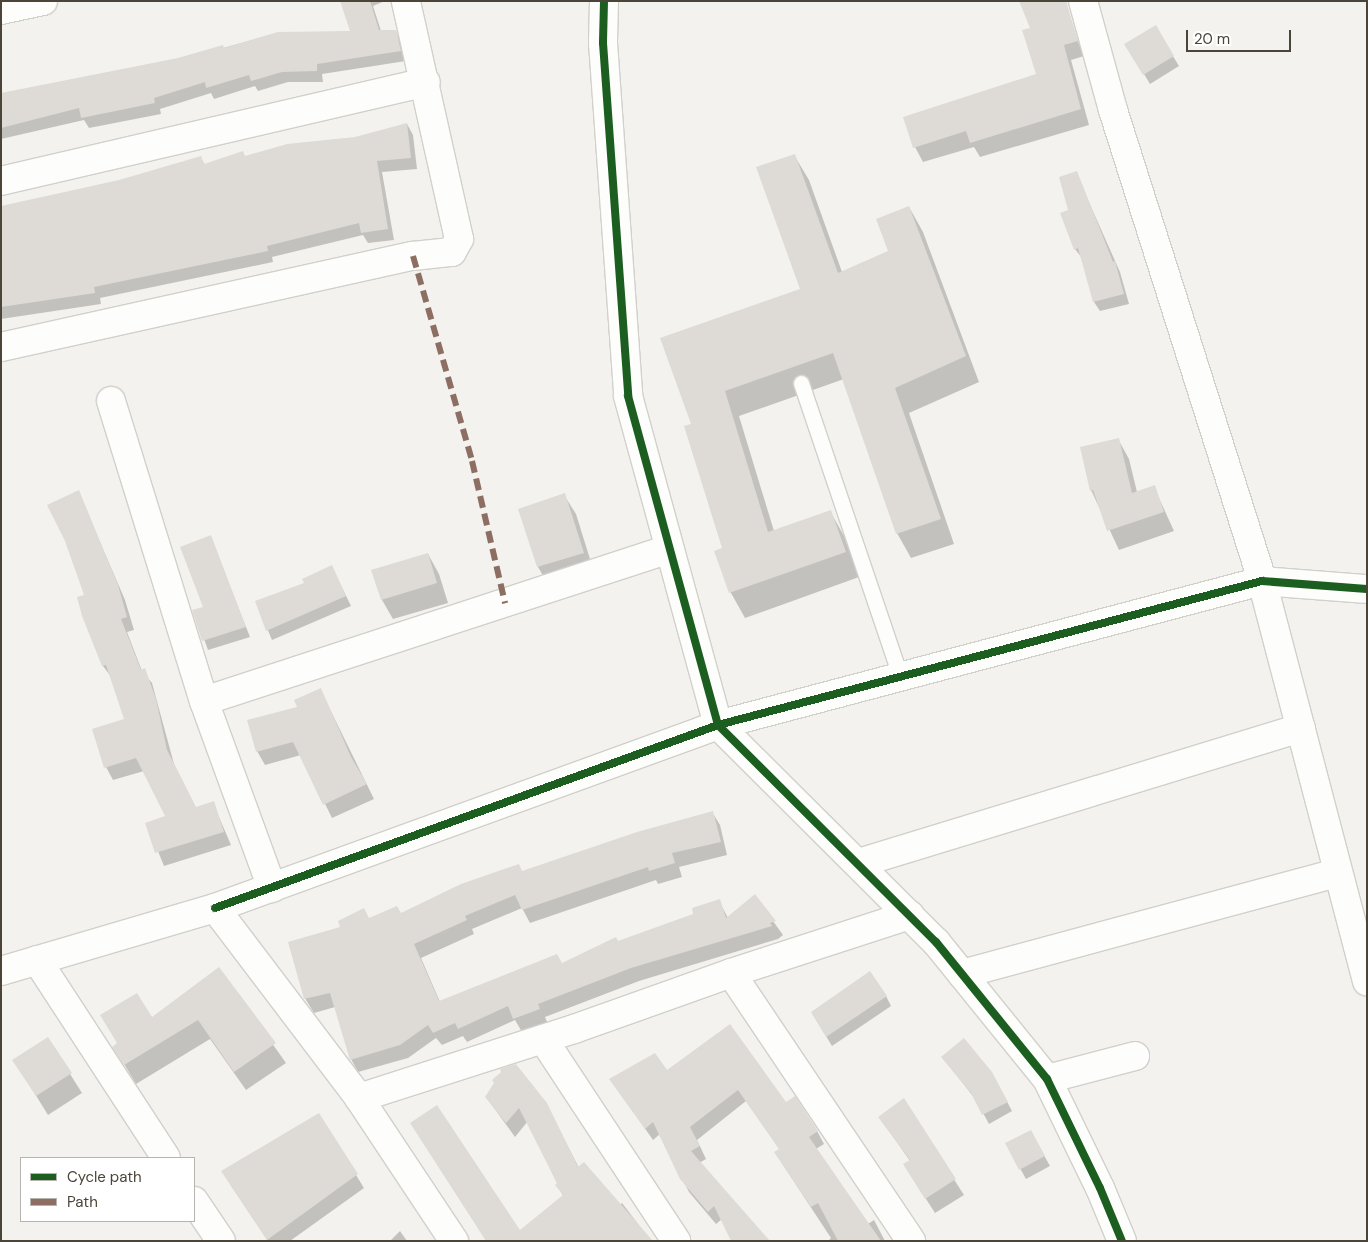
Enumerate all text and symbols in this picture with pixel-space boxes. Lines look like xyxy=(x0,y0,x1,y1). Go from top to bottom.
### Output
scale bar xyxy=(1188,20,1293,52)
text: 20 m xyxy=(1194,29,1230,49)
legend xyxy=(20,1157,195,1222)
text: Cycle path xyxy=(67,1167,142,1187)
text: Path xyxy=(67,1192,98,1212)

